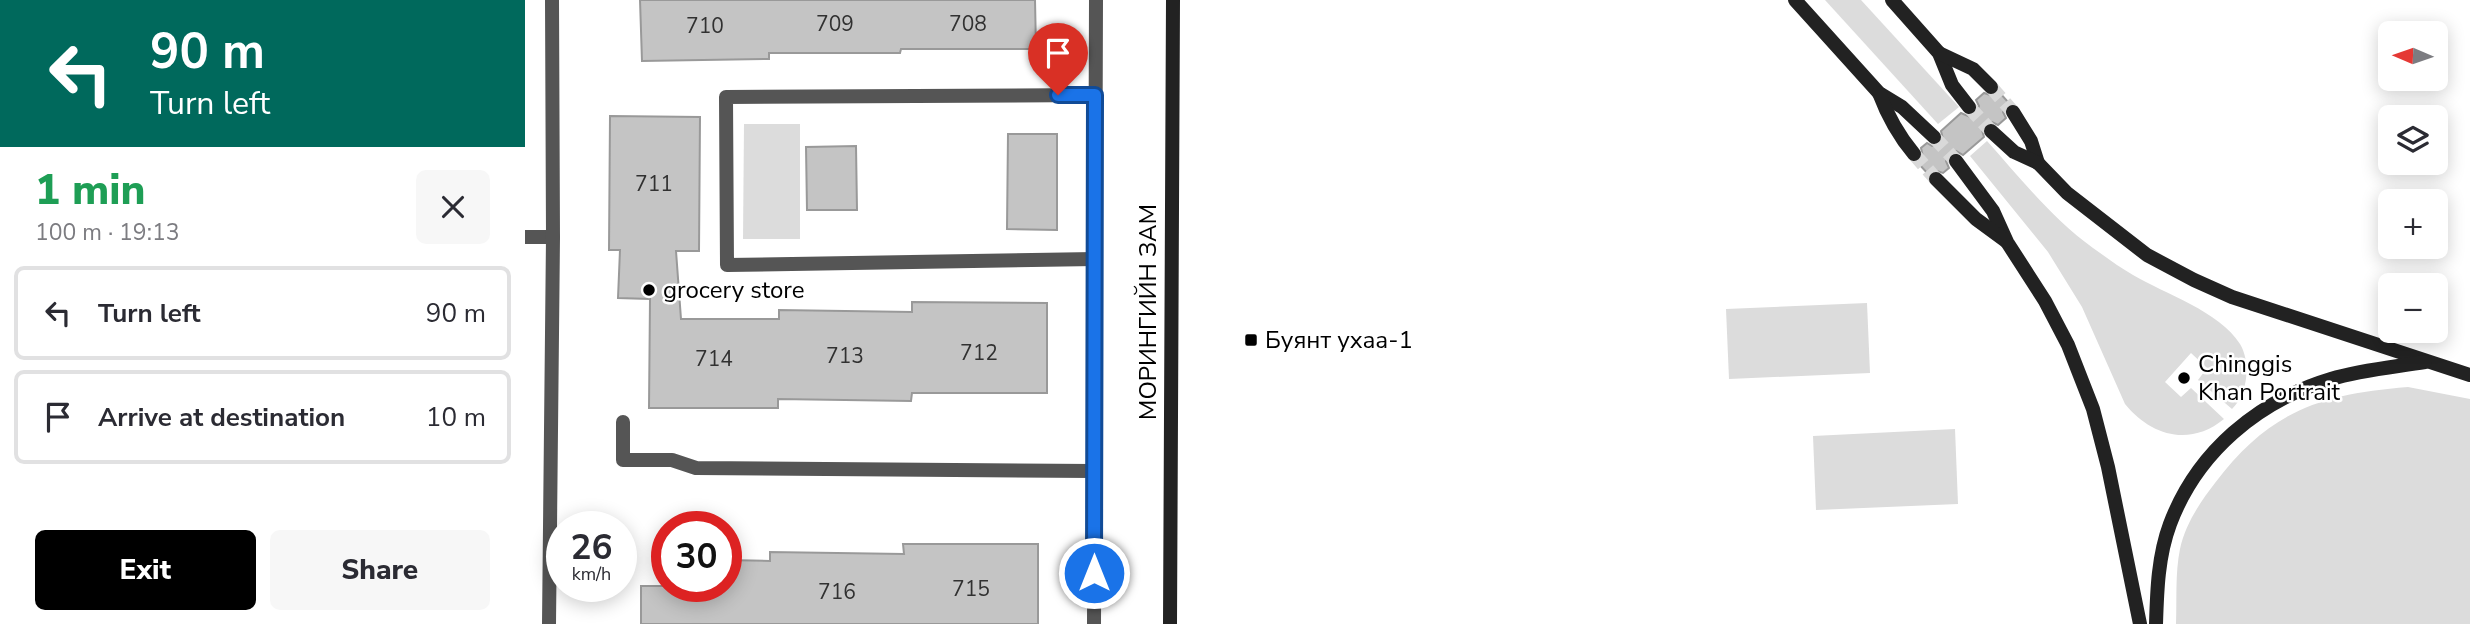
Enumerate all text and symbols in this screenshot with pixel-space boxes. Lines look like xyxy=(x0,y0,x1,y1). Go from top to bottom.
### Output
house number: 709 xyxy=(816,10,854,38)
house number: 708 xyxy=(949,10,987,38)
house number: 710 xyxy=(686,12,724,40)
text: 90 m xyxy=(150,18,265,85)
north arrow xyxy=(2378,21,2448,91)
map controls xyxy=(2378,21,2448,343)
pin xyxy=(1028,23,1088,95)
icon: left xyxy=(35,28,126,119)
icon: arrive xyxy=(1039,34,1077,72)
text: Turn left xyxy=(150,82,270,125)
button: layers xyxy=(2378,105,2448,175)
text: 1 min xyxy=(35,162,145,219)
button: close xyxy=(416,170,490,244)
house number: 711 xyxy=(635,170,673,198)
button: + xyxy=(2378,189,2448,259)
street label: МОРИНГИЙН ЗАМ xyxy=(1132,204,1164,420)
text: 100 m · 19:13 xyxy=(35,217,180,248)
button: − xyxy=(2378,273,2448,343)
place label: grocery store xyxy=(663,274,805,306)
marker: grocery store xyxy=(641,282,657,298)
icon: left xyxy=(39,294,77,332)
text: Turn left xyxy=(98,296,201,331)
text: 90 m xyxy=(426,296,486,331)
place label: Буянт ухаа-1 xyxy=(1265,324,1413,356)
marker: Буянт ухаа-1 xyxy=(1243,332,1259,348)
house number: 712 xyxy=(960,339,998,367)
house number: 713 xyxy=(826,342,864,370)
house number: 714 xyxy=(695,345,733,373)
place label: Chinggis Khan Portrait xyxy=(2198,348,2341,408)
marker: Chinggis Khan Portrait xyxy=(2176,370,2192,386)
icon: arrive xyxy=(39,398,77,436)
text: Arrive at destination xyxy=(98,400,345,435)
text: 10 m xyxy=(426,400,486,435)
speed limit sign: 30 xyxy=(651,511,742,602)
text: 26 xyxy=(570,524,613,571)
button: Exit xyxy=(35,530,256,610)
button: Share xyxy=(270,530,490,610)
position arrow xyxy=(1057,536,1131,610)
text: km/h xyxy=(572,562,611,586)
house number: 715 xyxy=(952,575,990,603)
house number: 716 xyxy=(818,578,856,606)

